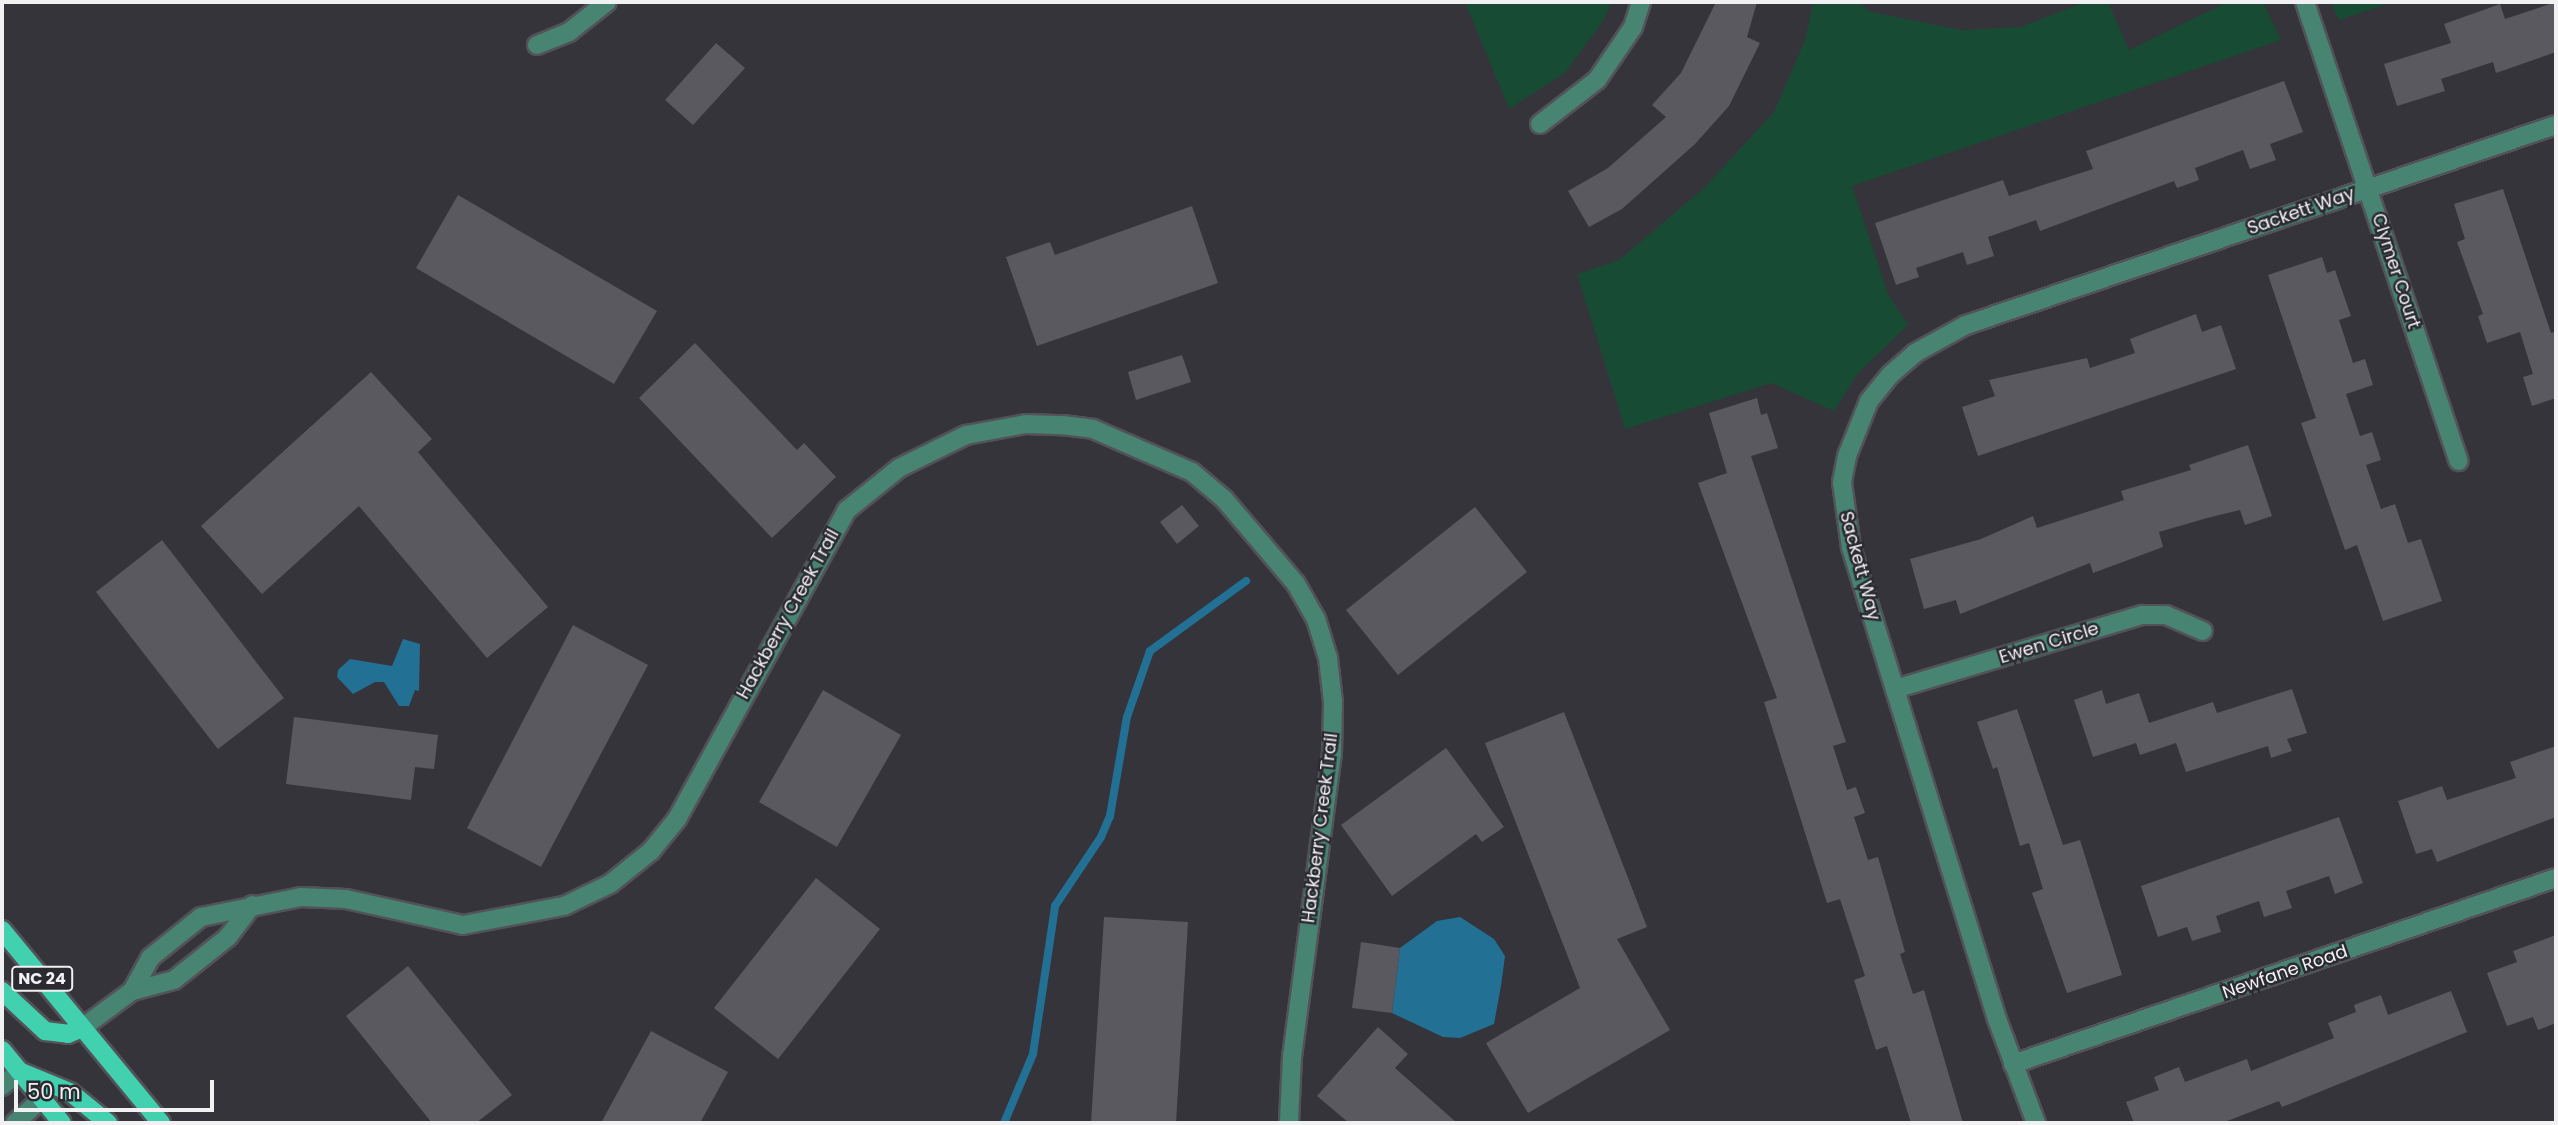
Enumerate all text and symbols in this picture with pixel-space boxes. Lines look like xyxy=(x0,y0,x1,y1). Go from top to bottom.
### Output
street label: Sackett Way xyxy=(2245,183,2357,239)
street label: Clymer Court xyxy=(2367,211,2425,331)
street label: Sackett Way xyxy=(1835,509,1885,623)
street label: Hackberry Creek Trail xyxy=(732,525,844,703)
street label: Ewen Circle xyxy=(1997,618,2101,668)
street label: Hackberry Creek Trail xyxy=(1298,732,1342,924)
street label: Newfane Road xyxy=(2220,940,2350,1004)
road number: NC 24 xyxy=(10,967,74,992)
scale bar xyxy=(18,1066,217,1110)
text: 50 m xyxy=(27,1077,81,1106)

